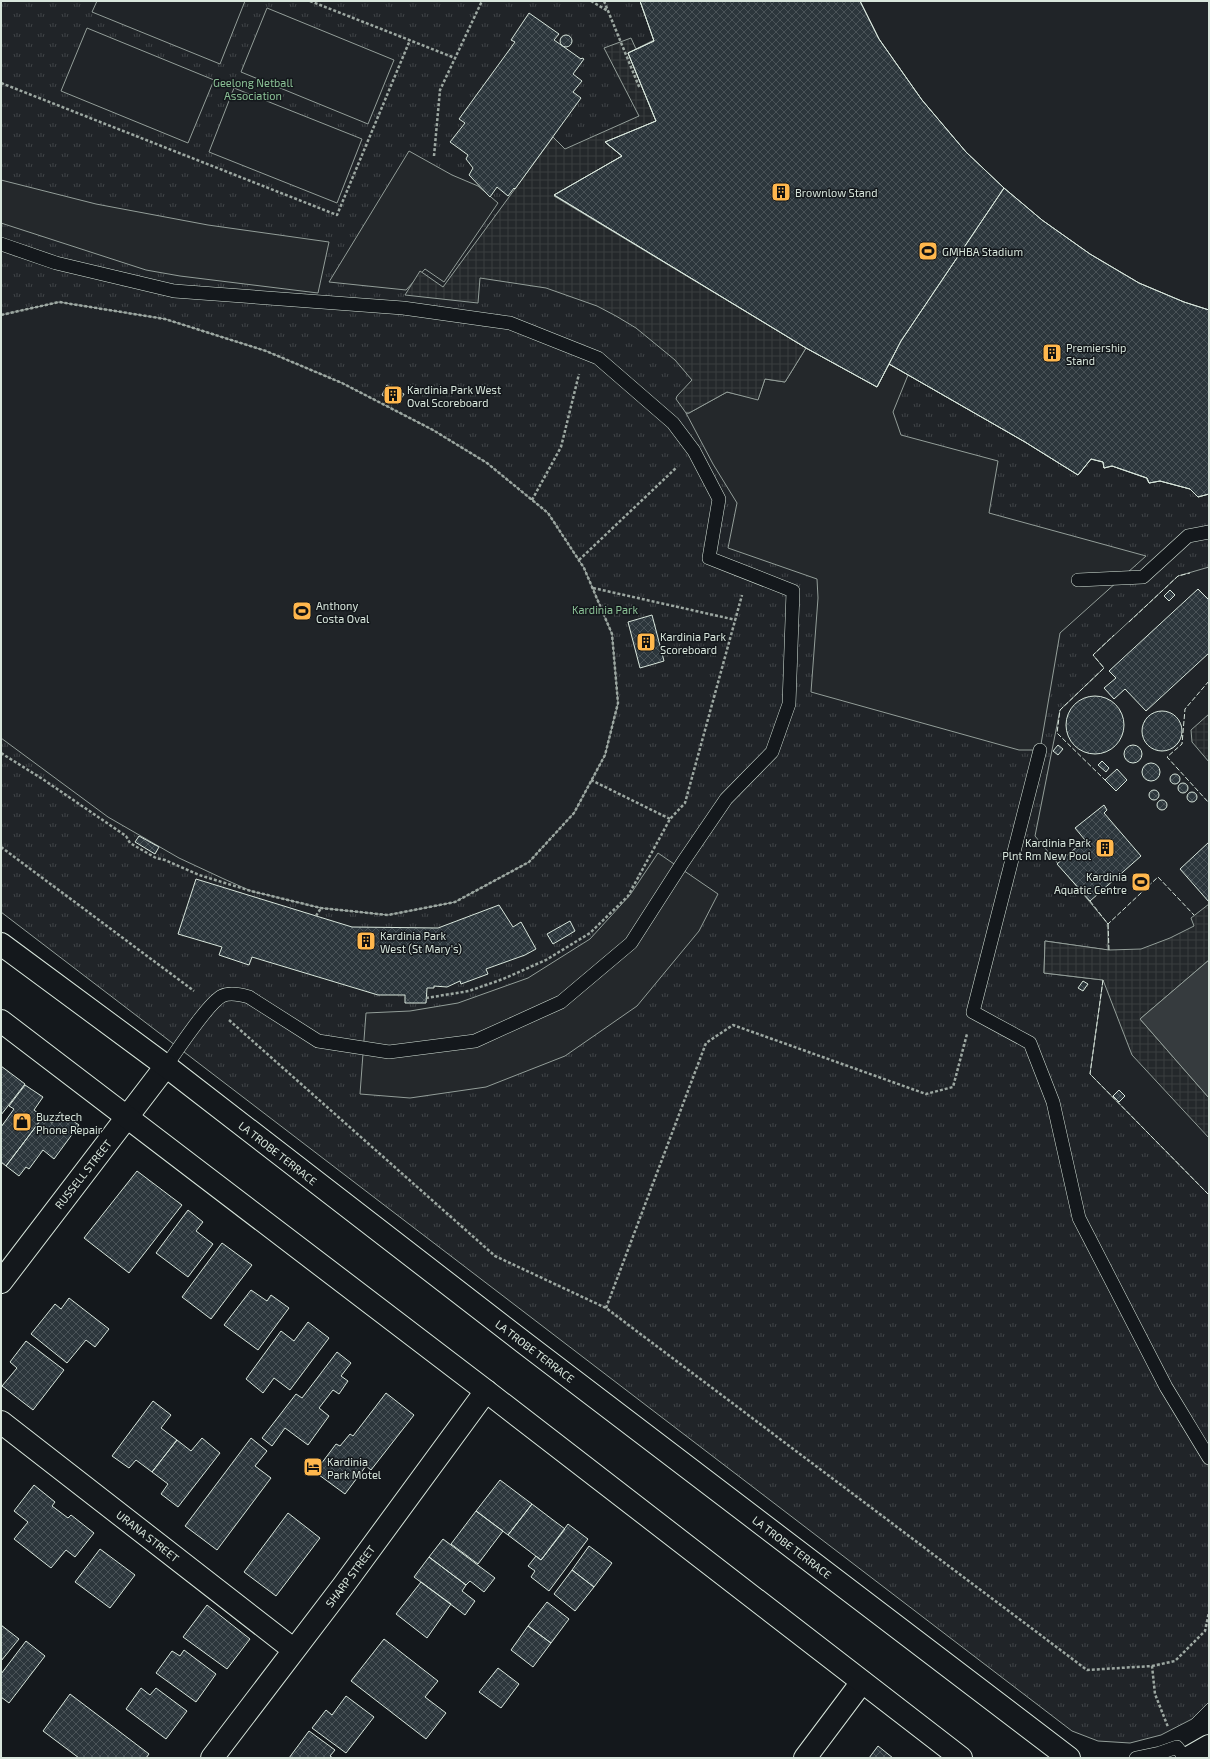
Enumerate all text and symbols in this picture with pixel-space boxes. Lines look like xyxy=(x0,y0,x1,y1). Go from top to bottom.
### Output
park label: Geelong Netball Association xyxy=(213,76,294,102)
building icon: Brownlow Stand xyxy=(770,181,792,203)
place label: Brownlow Stand xyxy=(795,186,878,199)
sports icon: GMHBA Stadium xyxy=(917,240,939,262)
place label: GMHBA Stadium xyxy=(942,245,1023,258)
place label: Premiership Stand xyxy=(1066,341,1126,367)
building icon: Premiership Stand xyxy=(1041,342,1063,364)
place label: Kardinia Park West Oval Scoreboard xyxy=(407,383,501,409)
building icon: Kardinia Park West Oval Scoreboard xyxy=(382,384,404,406)
place label: Anthony Costa Oval xyxy=(316,599,370,625)
sports icon: Anthony Costa Oval xyxy=(291,600,313,622)
park label: Kardinia Park xyxy=(572,603,638,616)
place label: Kardinia Park Scoreboard xyxy=(660,630,726,656)
building icon: Kardinia Park Scoreboard xyxy=(635,631,657,653)
place label: Kardinia Park Plnt Rm New Pool xyxy=(1002,836,1092,862)
building icon: Kardinia Park Plnt Rm New Pool xyxy=(1094,837,1116,859)
place label: Kardinia Aquatic Centre xyxy=(1054,870,1127,896)
sports icon: Kardinia Aquatic Centre xyxy=(1130,871,1152,893)
place label: Kardinia Park West (St Mary's) xyxy=(380,929,462,955)
building icon: Kardinia Park West (St Mary's) xyxy=(355,930,377,952)
place label: Buzztech Phone Repair xyxy=(36,1110,103,1136)
shop icon: Buzztech Phone Repair xyxy=(11,1111,33,1133)
street label: LA TROBE TERRACE xyxy=(236,1118,320,1188)
street label: RUSSELL STREET xyxy=(52,1136,114,1211)
street label: LA TROBE TERRACE xyxy=(493,1317,577,1385)
place label: Kardinia Park Motel xyxy=(327,1455,382,1481)
hotel icon: Kardinia Park Motel xyxy=(302,1456,324,1478)
street label: URANA STREET xyxy=(114,1508,182,1565)
street label: LA TROBE TERRACE xyxy=(750,1513,834,1581)
street label: SHARP STREET xyxy=(323,1542,378,1609)

